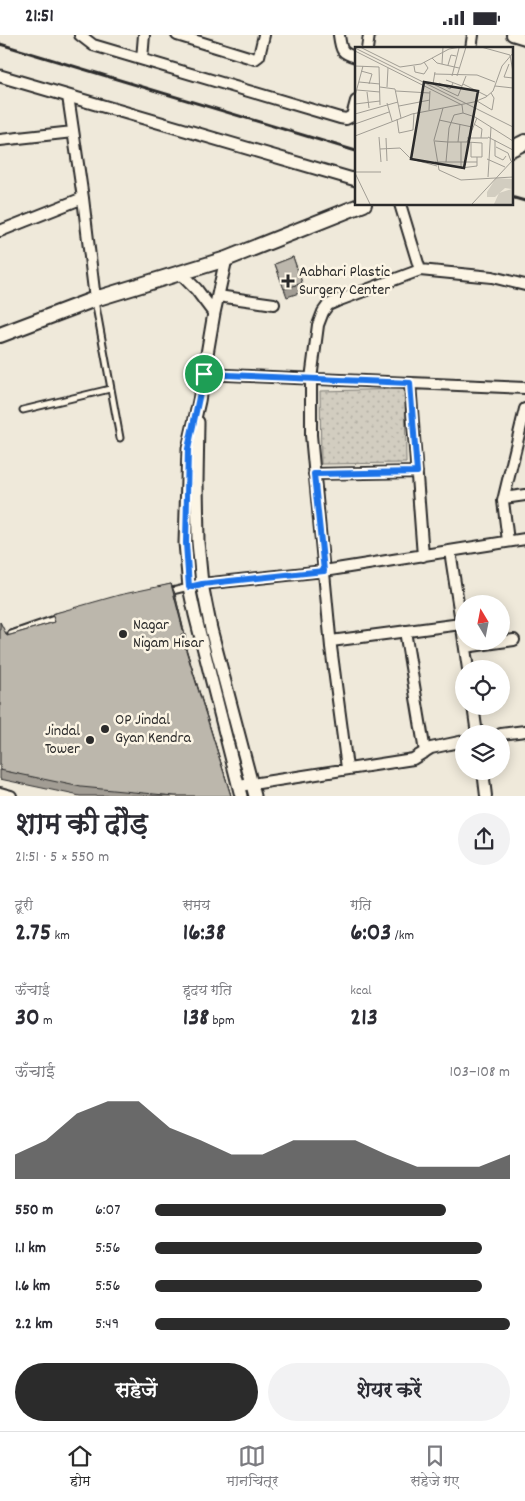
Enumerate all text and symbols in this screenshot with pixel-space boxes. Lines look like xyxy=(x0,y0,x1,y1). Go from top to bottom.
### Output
text: 21:51 xyxy=(25,4,54,31)
inset map xyxy=(355,47,512,205)
place label: Aabhari Plastic Surgery Center xyxy=(299,261,390,302)
marker: Aabhari Plastic Surgery Center xyxy=(281,274,295,288)
pin xyxy=(183,353,225,395)
icon: arrive xyxy=(190,360,218,388)
north arrow xyxy=(455,595,510,650)
map controls xyxy=(455,595,510,780)
place label: Nagar Nigam Hisar xyxy=(133,614,204,655)
marker: Nagar Nigam Hisar xyxy=(117,628,129,640)
button: locate xyxy=(455,660,510,715)
place label: OP Jindal Gyan Kendra xyxy=(115,709,191,750)
place label: Jindal Tower xyxy=(45,720,80,761)
marker: OP Jindal Gyan Kendra xyxy=(99,723,111,735)
button: layers xyxy=(455,725,510,780)
marker: Jindal Tower xyxy=(84,734,96,746)
text: शाम की दौड़ xyxy=(15,807,148,847)
button: share xyxy=(458,813,510,865)
text: 21:51 · 5 × 550 m xyxy=(15,846,109,869)
text: दूरी xyxy=(15,896,33,916)
text: समय xyxy=(183,896,210,916)
text: गति xyxy=(350,896,371,916)
text: 2.75 xyxy=(15,916,51,952)
text: 16:38 xyxy=(183,916,226,952)
text: 6:03 xyxy=(350,916,391,952)
text: km xyxy=(51,926,70,946)
text: /km xyxy=(391,926,414,946)
text: ऊँचाई xyxy=(15,981,50,1001)
text: हृदय गति xyxy=(183,981,232,1001)
text: kcal xyxy=(350,981,372,1001)
text: 30 xyxy=(15,1001,40,1037)
text: 138 xyxy=(183,1001,209,1037)
text: 213 xyxy=(350,1001,378,1037)
text: m xyxy=(40,1011,53,1031)
text: bpm xyxy=(209,1011,235,1031)
text: ऊँचाई xyxy=(15,1061,55,1084)
text: 103–108 m xyxy=(449,1061,510,1084)
text: 550 m xyxy=(15,1199,53,1222)
text: 6:07 xyxy=(95,1199,120,1222)
text: 1.1 km xyxy=(15,1237,46,1260)
text: 5:56 xyxy=(95,1237,120,1260)
text: 1.6 km xyxy=(15,1275,50,1298)
text: 5:56 xyxy=(95,1275,120,1298)
text: 2.2 km xyxy=(15,1313,53,1336)
text: 5:49 xyxy=(95,1313,119,1336)
button: सहेजें xyxy=(15,1363,258,1421)
button: शेयर करें xyxy=(268,1363,510,1421)
tab: होम xyxy=(66,1442,94,1492)
tab: मानचित्र xyxy=(227,1442,278,1492)
tab: सहेजे गए xyxy=(410,1442,459,1492)

